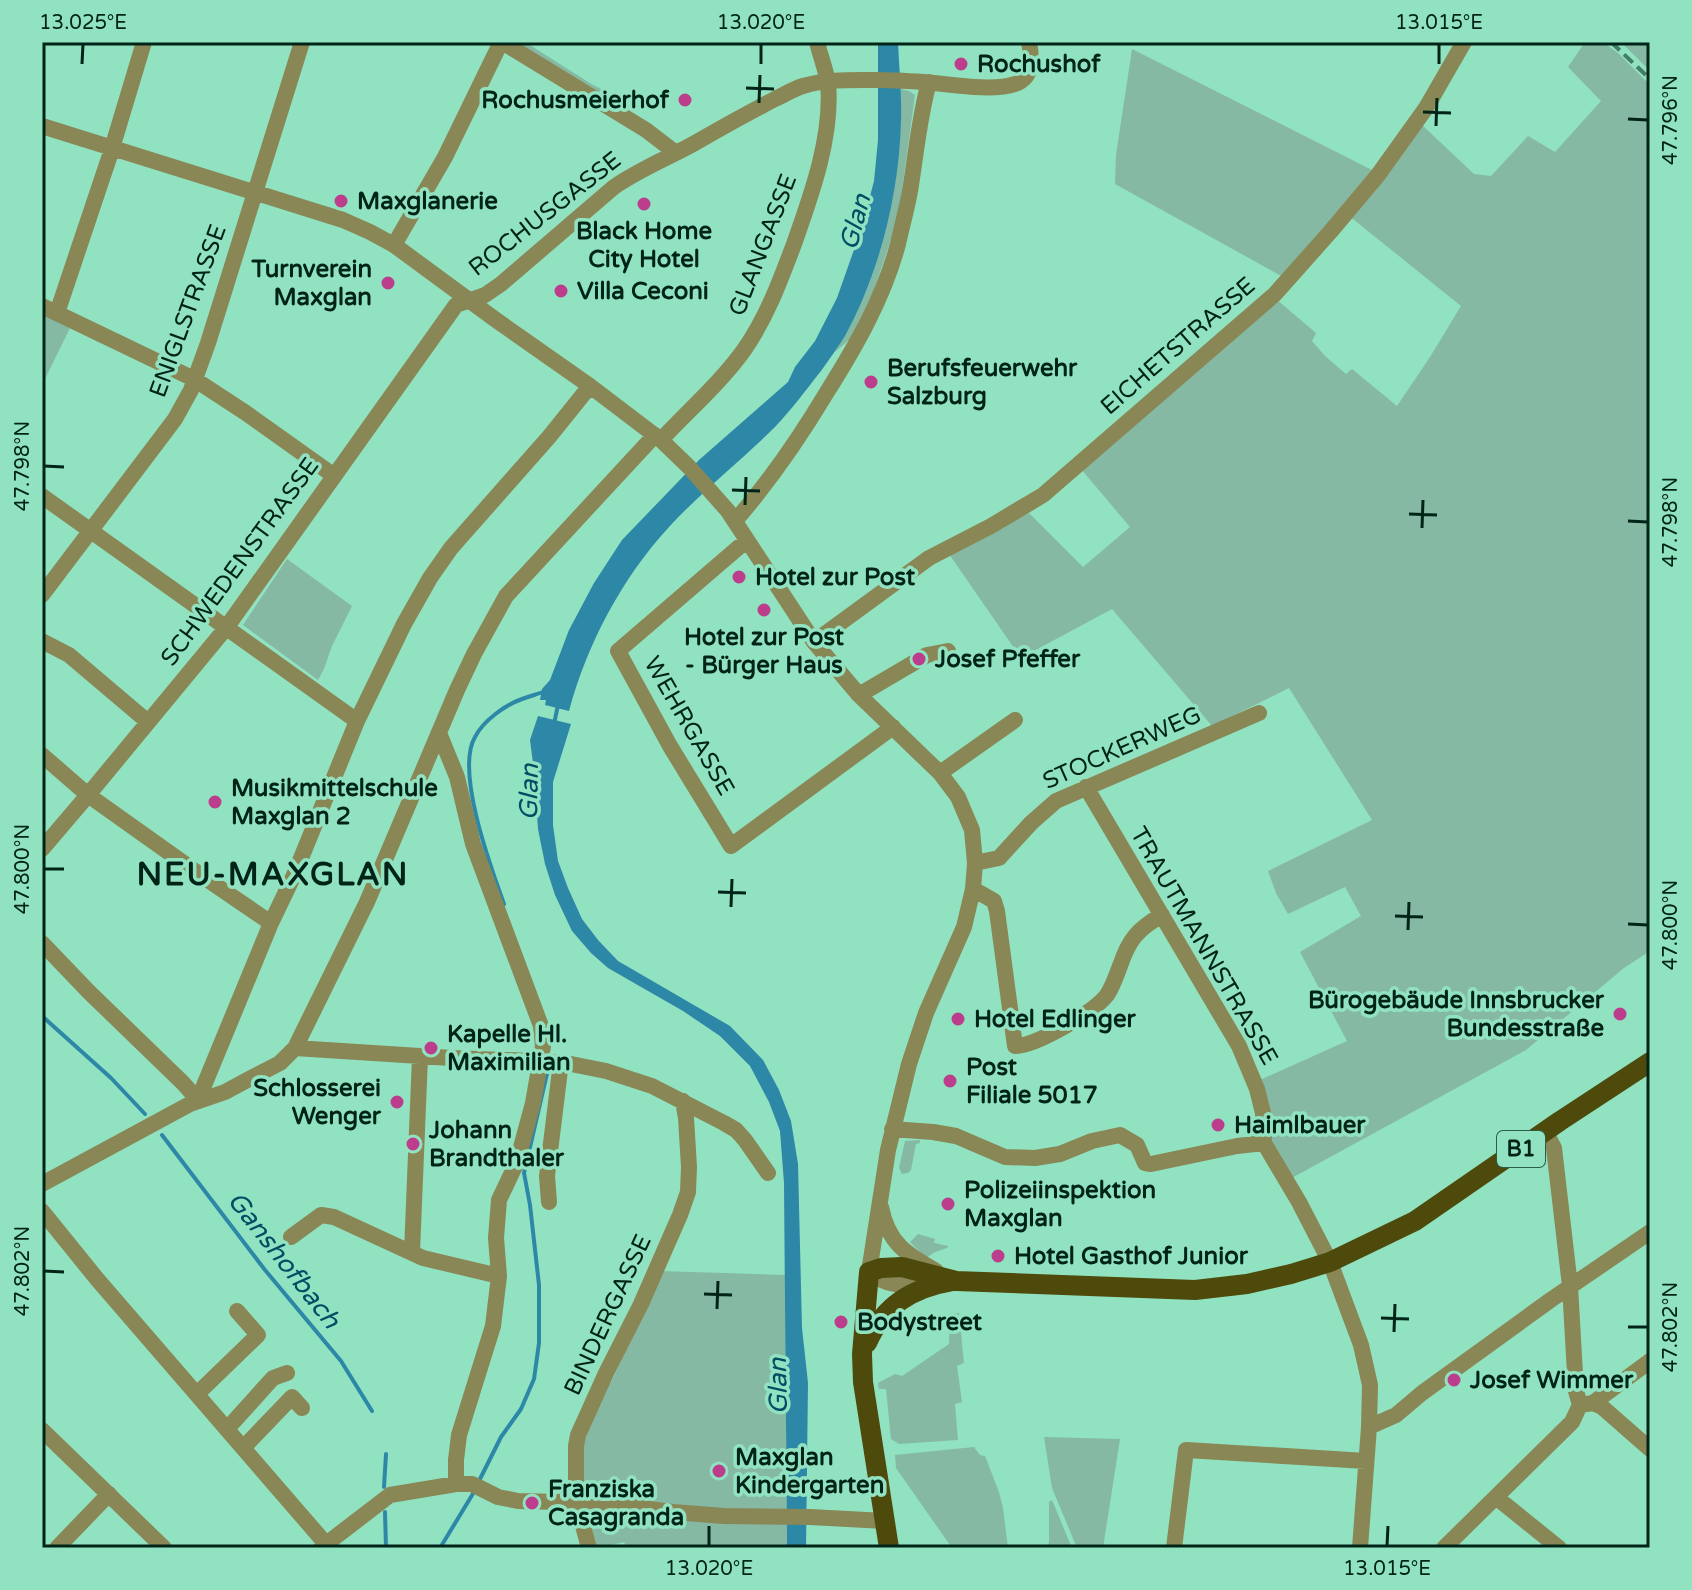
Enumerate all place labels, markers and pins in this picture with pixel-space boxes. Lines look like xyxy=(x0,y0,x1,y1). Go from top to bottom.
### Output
place label: Rochushof xyxy=(977,50,1101,79)
marker: Rochushof xyxy=(952,55,970,73)
place label: Rochusmeierhof xyxy=(481,86,670,115)
marker: Rochusmeierhof xyxy=(676,91,694,109)
place label: Maxglanerie xyxy=(357,187,498,216)
marker: Maxglanerie xyxy=(332,192,350,210)
marker: Black Home City Hotel xyxy=(635,195,653,213)
place label: Black Home City Hotel xyxy=(576,217,712,274)
place label: Turnverein Maxglan xyxy=(250,255,372,312)
marker: Turnverein Maxglan xyxy=(379,274,397,292)
place label: Villa Ceconi xyxy=(577,277,709,306)
marker: Villa Ceconi xyxy=(552,282,570,300)
place label: Berufsfeuerwehr Salzburg xyxy=(887,354,1078,411)
marker: Berufsfeuerwehr Salzburg xyxy=(862,373,880,391)
place label: Hotel zur Post xyxy=(755,563,916,592)
marker: Hotel zur Post xyxy=(730,568,748,586)
marker: Hotel zur Post - Bürger Haus xyxy=(755,601,773,619)
place label: Hotel zur Post - Bürger Haus xyxy=(684,623,845,680)
place label: Josef Pfeffer xyxy=(934,645,1081,674)
marker: Josef Pfeffer xyxy=(910,650,928,668)
place label: Musikmittelschule Maxglan 2 xyxy=(231,774,438,831)
marker: Musikmittelschule Maxglan 2 xyxy=(206,793,224,811)
place label: Bürogebäude Innsbrucker Bundesstraße xyxy=(1308,986,1605,1043)
place label: Hotel Edlinger xyxy=(974,1005,1136,1034)
marker: Bürogebäude Innsbrucker Bundesstraße xyxy=(1611,1005,1629,1023)
marker: Hotel Edlinger xyxy=(949,1010,967,1028)
place label: Kapelle Hl. Maximilian xyxy=(447,1020,571,1077)
marker: Kapelle Hl. Maximilian xyxy=(422,1039,440,1057)
place label: Post Filiale 5017 xyxy=(966,1053,1098,1110)
marker: Post Filiale 5017 xyxy=(941,1072,959,1090)
place label: Schlosserei Wenger xyxy=(253,1074,382,1131)
marker: Schlosserei Wenger xyxy=(388,1093,406,1111)
place label: Haimlbauer xyxy=(1234,1111,1366,1140)
place label: Johann Brandthaler xyxy=(428,1116,565,1173)
marker: Haimlbauer xyxy=(1209,1116,1227,1134)
marker: Johann Brandthaler xyxy=(404,1135,422,1153)
place label: Polizeiinspektion Maxglan xyxy=(964,1176,1156,1233)
marker: Polizeiinspektion Maxglan xyxy=(939,1195,957,1213)
place label: Hotel Gasthof Junior xyxy=(1014,1242,1249,1271)
marker: Hotel Gasthof Junior xyxy=(989,1247,1007,1265)
place label: Bodystreet xyxy=(857,1308,983,1337)
marker: Bodystreet xyxy=(832,1313,850,1331)
place label: Josef Wimmer xyxy=(1469,1366,1634,1395)
marker: Josef Wimmer xyxy=(1445,1371,1463,1389)
place label: Maxglan Kindergarten xyxy=(735,1443,884,1500)
marker: Maxglan Kindergarten xyxy=(710,1462,728,1480)
place label: Franziska Casagranda xyxy=(548,1475,684,1532)
marker: Franziska Casagranda xyxy=(523,1494,541,1512)

